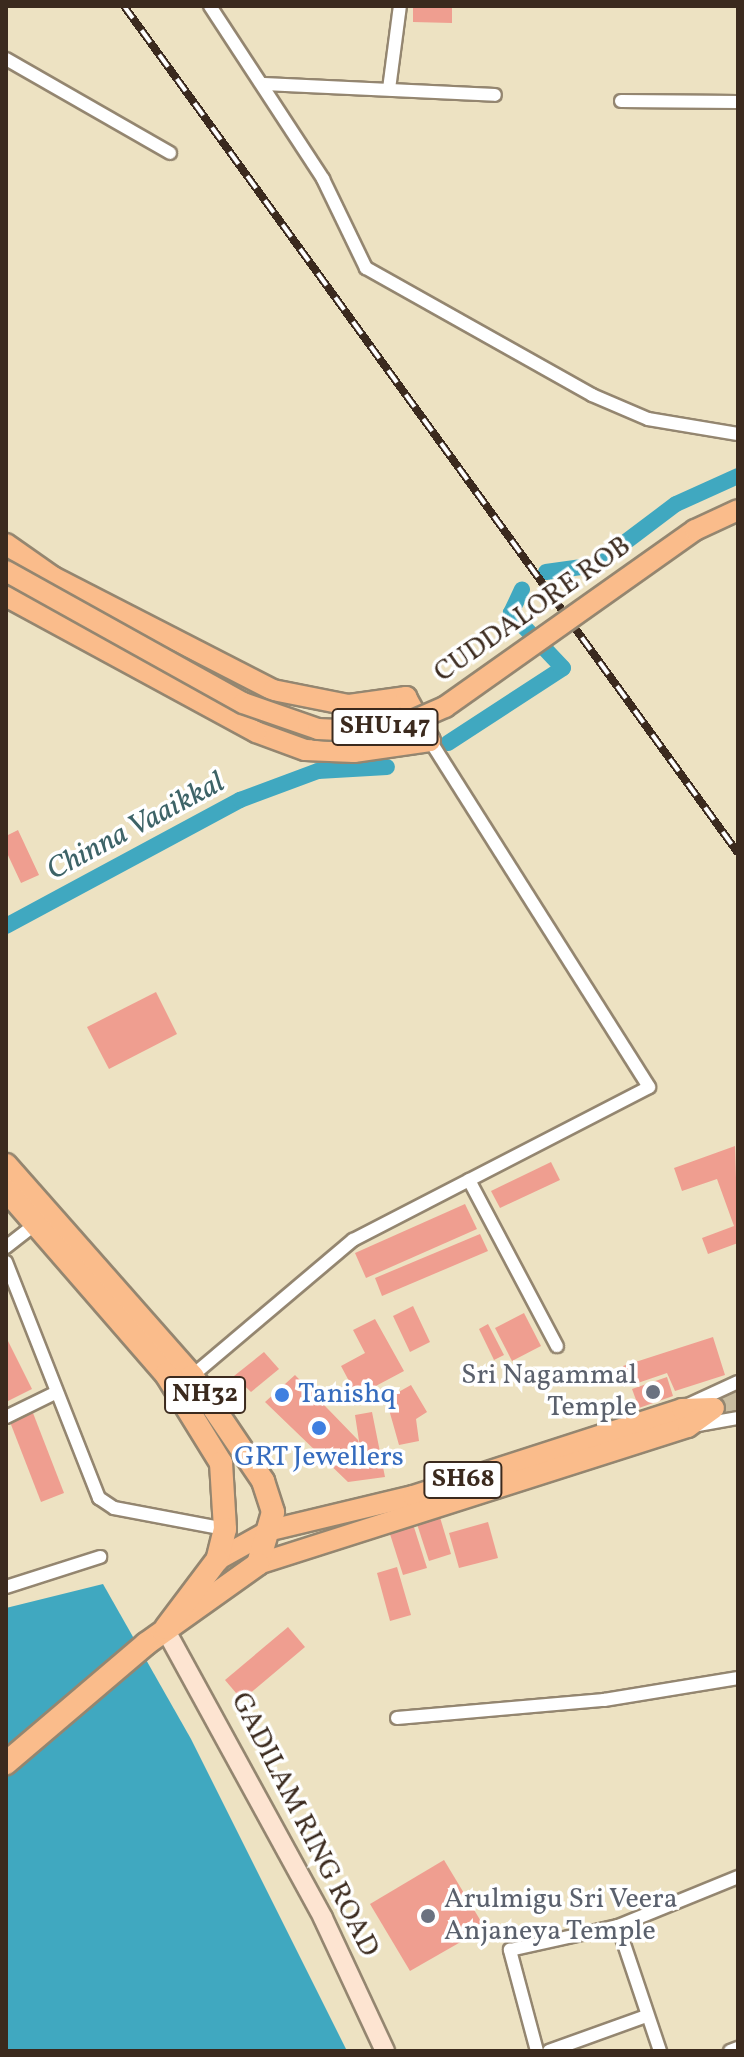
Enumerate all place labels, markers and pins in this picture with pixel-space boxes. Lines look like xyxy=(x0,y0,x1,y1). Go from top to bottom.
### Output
place label: Sri Nagammal Temple xyxy=(461,1359,637,1425)
place label: Tanishq xyxy=(298,1378,396,1412)
marker: Sri Nagammal Temple xyxy=(644,1383,662,1401)
marker: Tanishq xyxy=(273,1386,291,1404)
marker: GRT Jewellers xyxy=(310,1419,328,1437)
place label: GRT Jewellers xyxy=(234,1441,404,1475)
place label: Arulmigu Sri Veera Anjaneya Temple xyxy=(444,1883,678,1949)
marker: Arulmigu Sri Veera Anjaneya Temple xyxy=(419,1907,437,1925)

